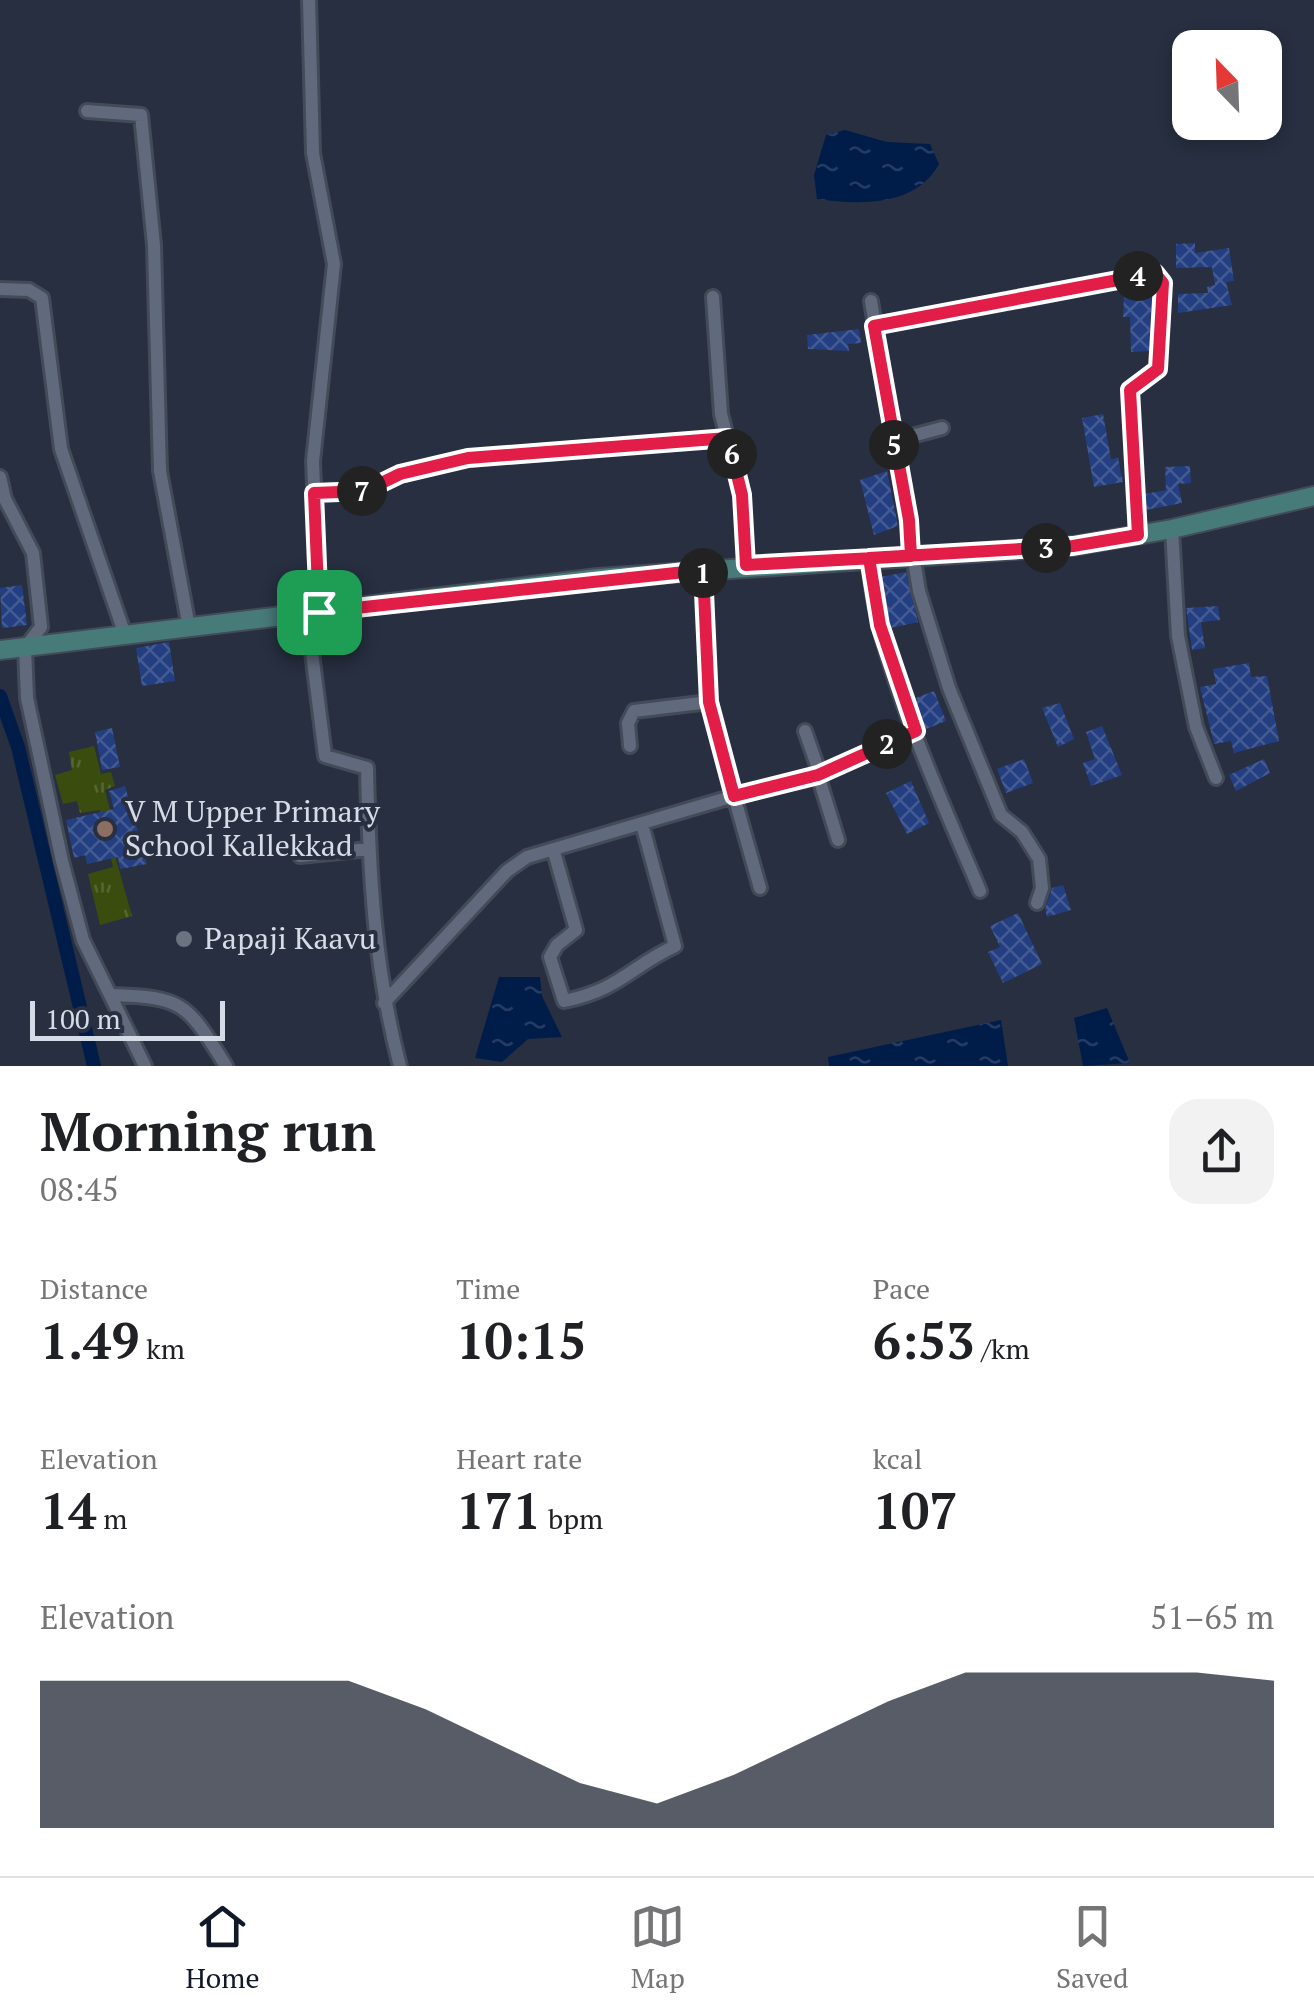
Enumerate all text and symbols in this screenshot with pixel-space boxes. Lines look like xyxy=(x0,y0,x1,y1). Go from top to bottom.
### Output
north arrow xyxy=(1172,30,1282,140)
map controls xyxy=(1172,30,1282,140)
pin: 4 xyxy=(1113,251,1163,301)
text: 4 xyxy=(1130,257,1146,294)
pin: 5 xyxy=(869,420,919,470)
text: 5 xyxy=(886,426,902,463)
pin: 6 xyxy=(707,429,757,479)
text: 6 xyxy=(724,435,740,472)
pin: 7 xyxy=(337,466,387,516)
text: 7 xyxy=(354,472,370,509)
pin: 3 xyxy=(1021,523,1071,573)
text: 3 xyxy=(1038,529,1054,566)
pin: 1 xyxy=(678,548,728,598)
text: 1 xyxy=(695,554,711,591)
pin xyxy=(277,570,362,655)
icon: arrive xyxy=(292,585,347,640)
pin: 2 xyxy=(862,719,912,769)
text: 2 xyxy=(879,725,895,762)
place label: V M Upper Primary School Kallekkad xyxy=(125,791,381,865)
marker: V M Upper Primary School Kallekkad xyxy=(94,818,116,840)
place label: Papaji Kaavu xyxy=(204,918,376,958)
marker: Papaji Kaavu xyxy=(173,928,195,950)
scale bar xyxy=(30,996,225,1040)
text: 100 m xyxy=(45,1000,121,1037)
text: Morning run xyxy=(40,1094,376,1167)
button: share xyxy=(1169,1099,1274,1204)
text: 08:45 xyxy=(40,1168,119,1210)
text: Distance xyxy=(40,1270,148,1307)
text: Time xyxy=(456,1270,520,1307)
text: Pace xyxy=(873,1270,930,1307)
text: 1.49 xyxy=(40,1307,140,1373)
text: 10:15 xyxy=(456,1307,586,1373)
text: 6:53 xyxy=(873,1307,975,1373)
text: km xyxy=(140,1330,185,1367)
text: /km xyxy=(975,1330,1030,1367)
text: Elevation xyxy=(40,1440,158,1477)
text: Heart rate xyxy=(456,1440,582,1477)
text: kcal xyxy=(873,1440,922,1477)
text: 14 xyxy=(40,1477,97,1543)
text: 171 xyxy=(456,1477,541,1543)
text: 107 xyxy=(873,1477,957,1543)
text: m xyxy=(97,1500,127,1537)
text: bpm xyxy=(541,1500,603,1537)
text: Elevation xyxy=(40,1596,174,1638)
text: 51–65 m xyxy=(1150,1596,1274,1638)
tab: Home xyxy=(185,1899,260,1996)
tab: Map xyxy=(630,1899,685,1996)
tab: Saved xyxy=(1056,1899,1129,1996)

